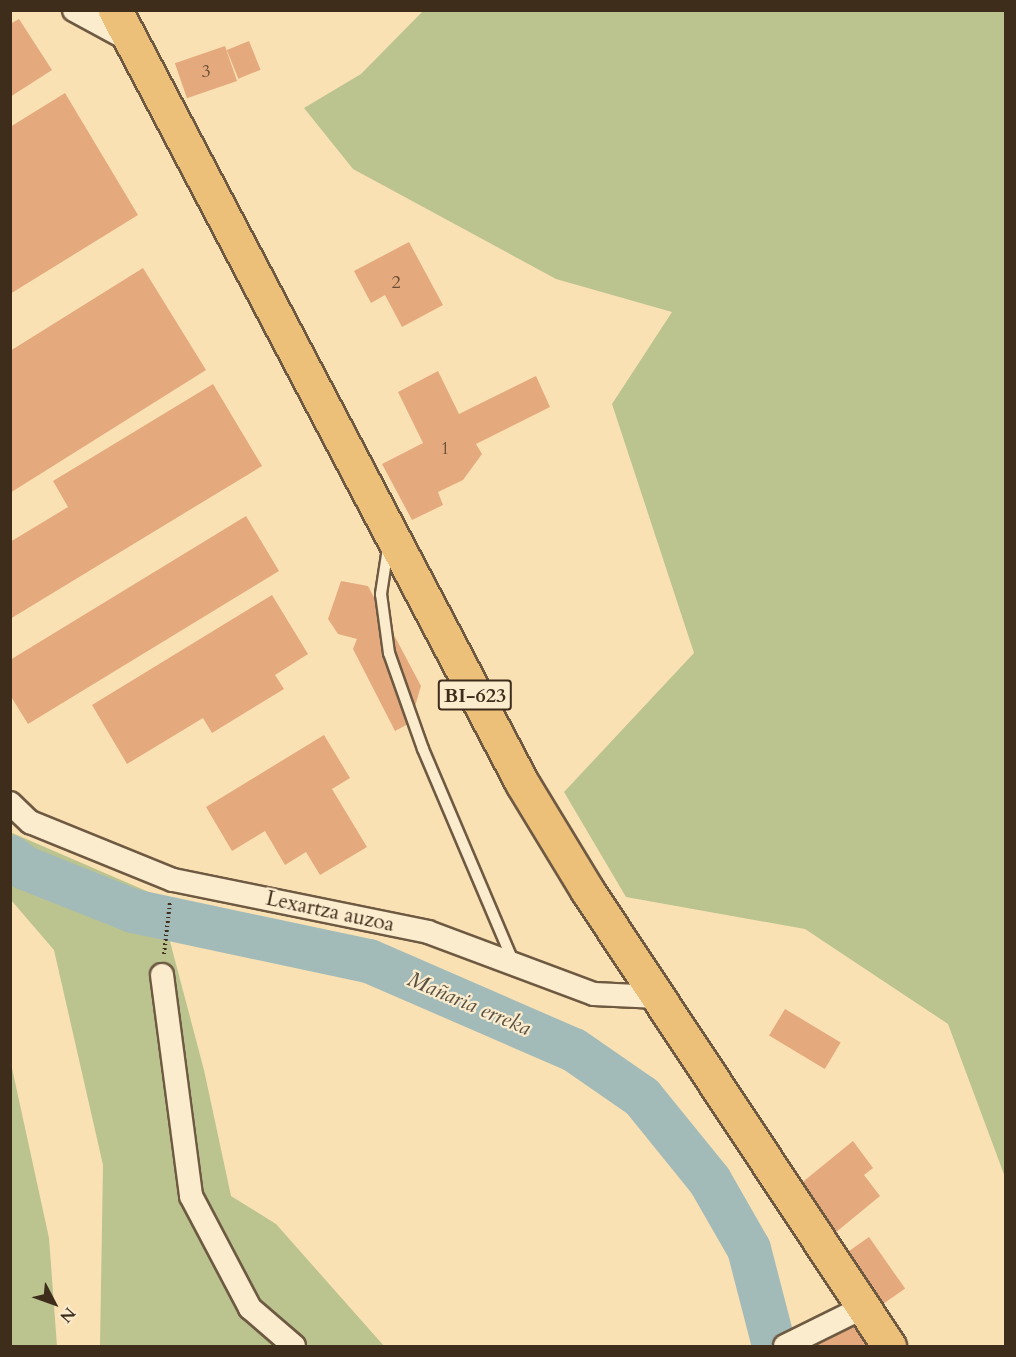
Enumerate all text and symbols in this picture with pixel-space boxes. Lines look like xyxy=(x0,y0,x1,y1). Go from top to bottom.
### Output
house number: 3 xyxy=(201,61,211,83)
house number: 2 xyxy=(391,272,401,294)
house number: 1 xyxy=(440,438,450,460)
road number: BI-623 xyxy=(438,678,512,712)
street label: Lexartza auzoa xyxy=(264,886,396,938)
water label: Mañaria erreka xyxy=(403,966,535,1042)
north arrow xyxy=(24,1273,84,1333)
text: N xyxy=(55,1302,80,1327)

